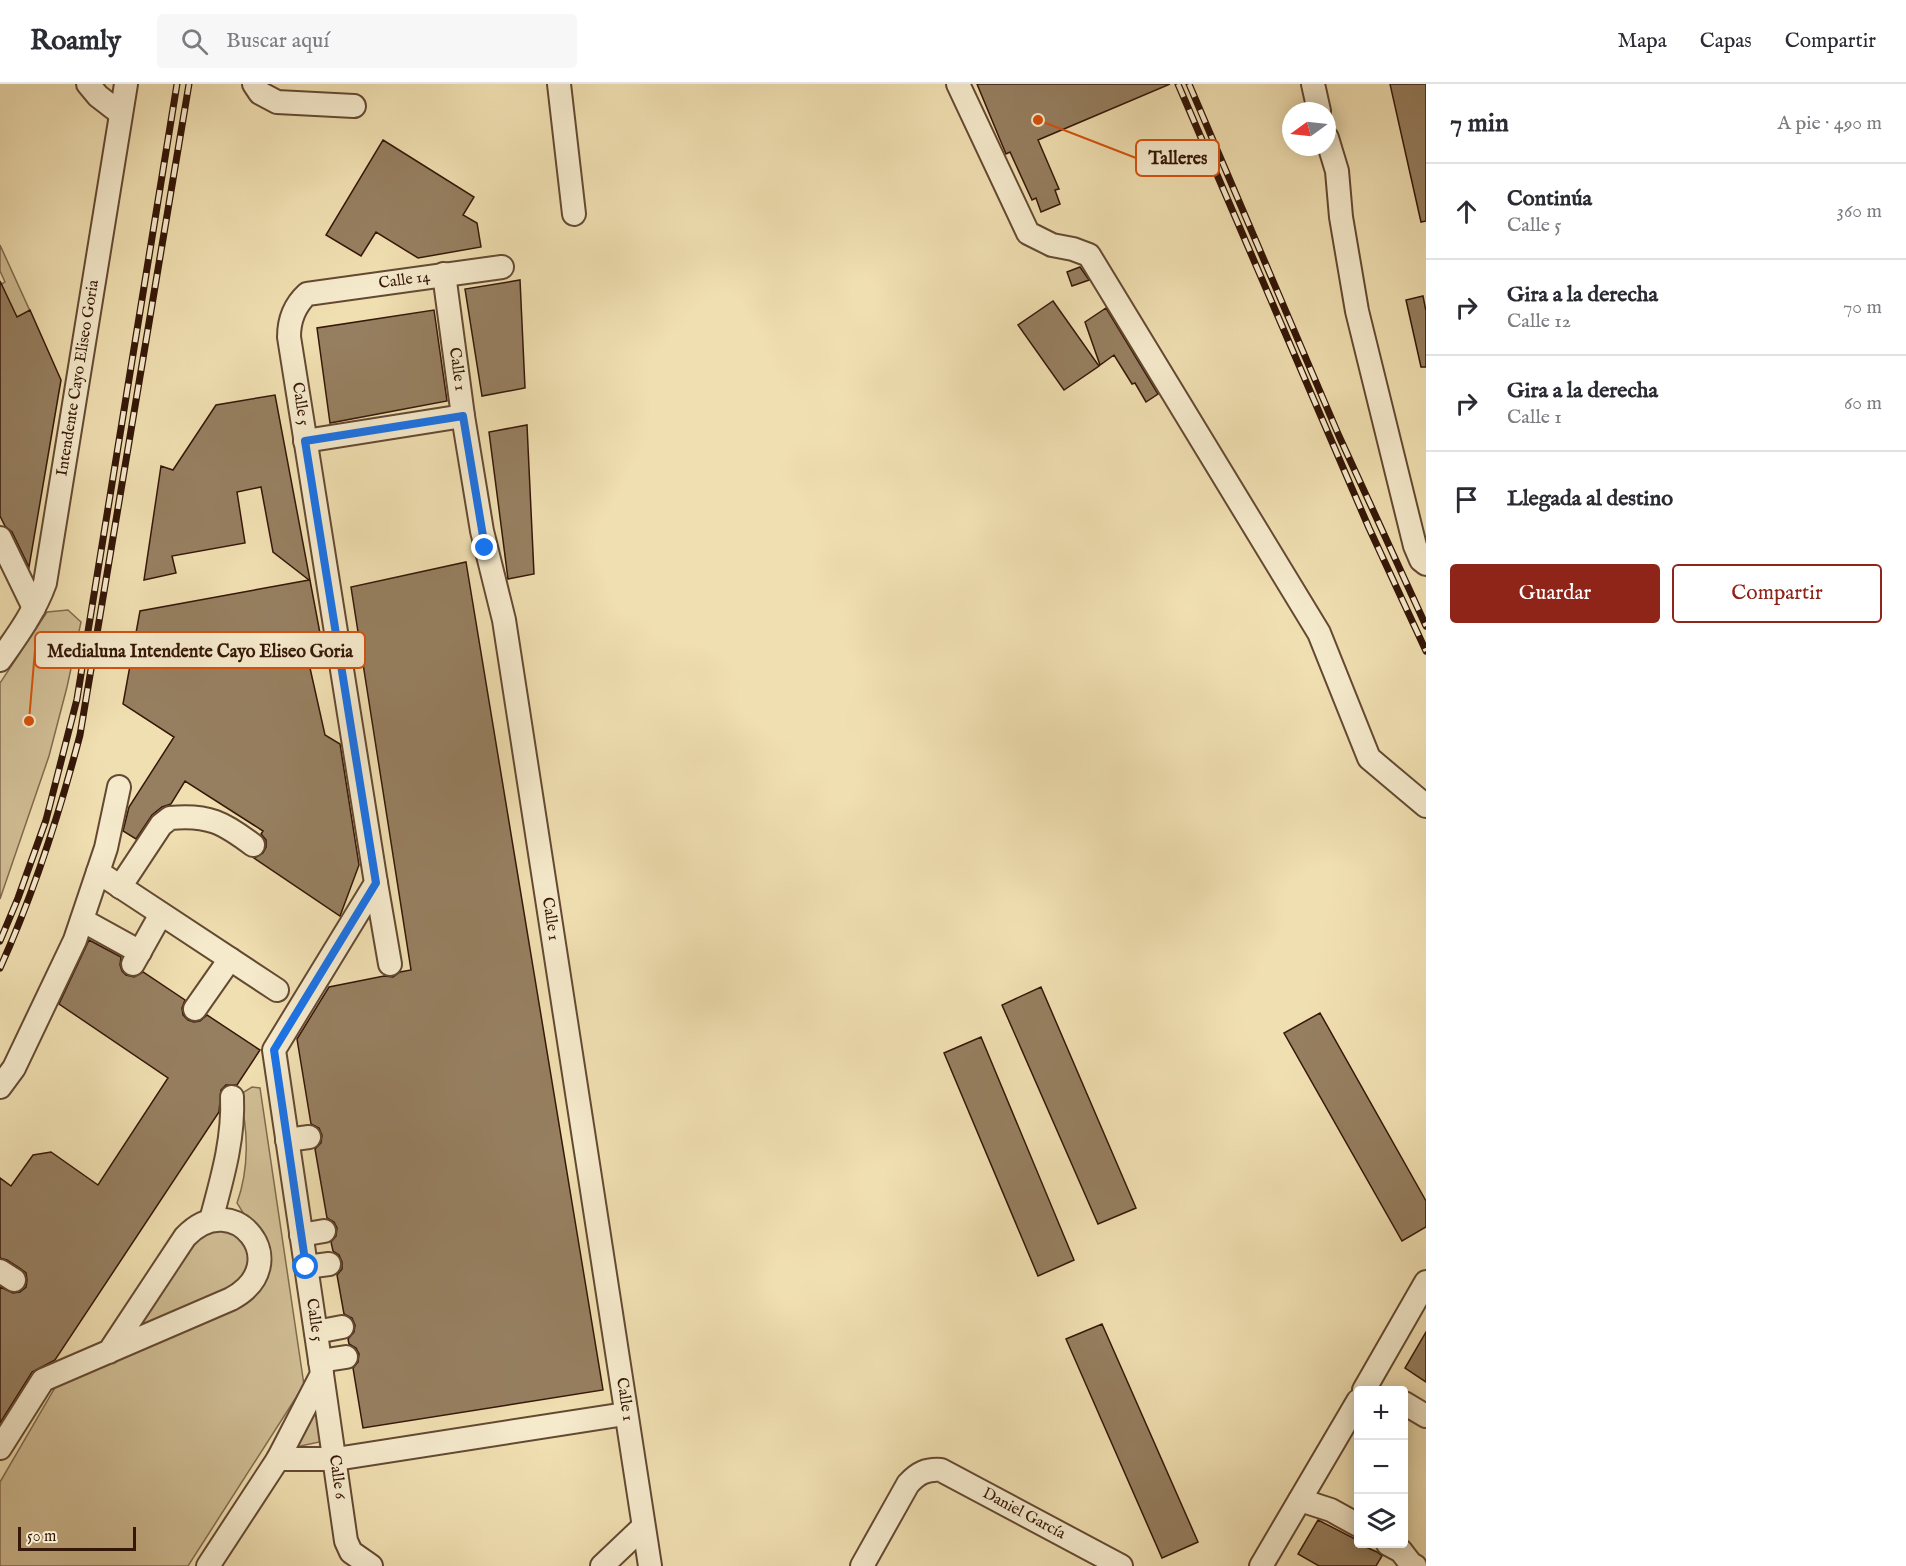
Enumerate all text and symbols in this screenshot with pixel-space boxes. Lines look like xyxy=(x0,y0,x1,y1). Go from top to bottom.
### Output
search box xyxy=(157,14,577,68)
text: Roamly xyxy=(30,24,121,59)
icon: search xyxy=(178,25,211,58)
text: Buscar aquí xyxy=(226,27,329,55)
text: Mapa xyxy=(1618,28,1667,55)
text: Capas xyxy=(1700,28,1752,55)
text: Compartir xyxy=(1785,28,1876,55)
north arrow xyxy=(1282,102,1336,156)
text: 7 min xyxy=(1450,107,1509,140)
text: A pie · 490 m xyxy=(1778,111,1882,136)
callout: Talleres xyxy=(1136,140,1219,176)
text: Talleres xyxy=(1148,148,1208,171)
text: Continúa xyxy=(1507,185,1592,213)
icon: ahead xyxy=(1450,195,1483,228)
text: 360 m xyxy=(1836,199,1882,224)
text: Calle 5 xyxy=(1507,213,1562,238)
street label: Calle 14 xyxy=(377,267,431,294)
street label: Intendente Cayo Eliseo Goria xyxy=(52,278,104,478)
text: Gira a la derecha xyxy=(1507,281,1658,309)
icon: right xyxy=(1450,291,1483,324)
text: 70 m xyxy=(1843,295,1882,320)
text: Calle 12 xyxy=(1507,309,1571,334)
street label: Calle 1 xyxy=(444,346,470,392)
text: Gira a la derecha xyxy=(1507,377,1658,405)
street label: Calle 5 xyxy=(287,381,313,427)
icon: right xyxy=(1450,387,1483,420)
text: 60 m xyxy=(1844,391,1882,416)
text: Calle 1 xyxy=(1507,405,1562,430)
icon: arrive xyxy=(1450,483,1483,516)
text: Llegada al destino xyxy=(1507,485,1673,513)
route end xyxy=(471,534,497,560)
button: Guardar xyxy=(1450,564,1660,623)
button: Compartir xyxy=(1672,564,1882,623)
callout: Medialuna Intendente Cayo Eliseo Goria xyxy=(35,632,365,668)
text: Medialuna Intendente Cayo Eliseo Goria xyxy=(47,641,354,664)
street label: Calle 1 xyxy=(537,896,563,942)
route start xyxy=(292,1253,318,1279)
street label: Calle 5 xyxy=(301,1297,327,1343)
street label: Calle 1 xyxy=(611,1376,638,1423)
map controls xyxy=(1354,1386,1408,1548)
button: + xyxy=(1354,1386,1408,1440)
button: − xyxy=(1354,1440,1408,1494)
street label: Calle 6 xyxy=(324,1453,350,1501)
street label: Daniel García xyxy=(979,1484,1069,1544)
button: layers xyxy=(1354,1494,1408,1548)
scale bar xyxy=(18,1524,136,1552)
text: 50 m xyxy=(27,1527,56,1547)

